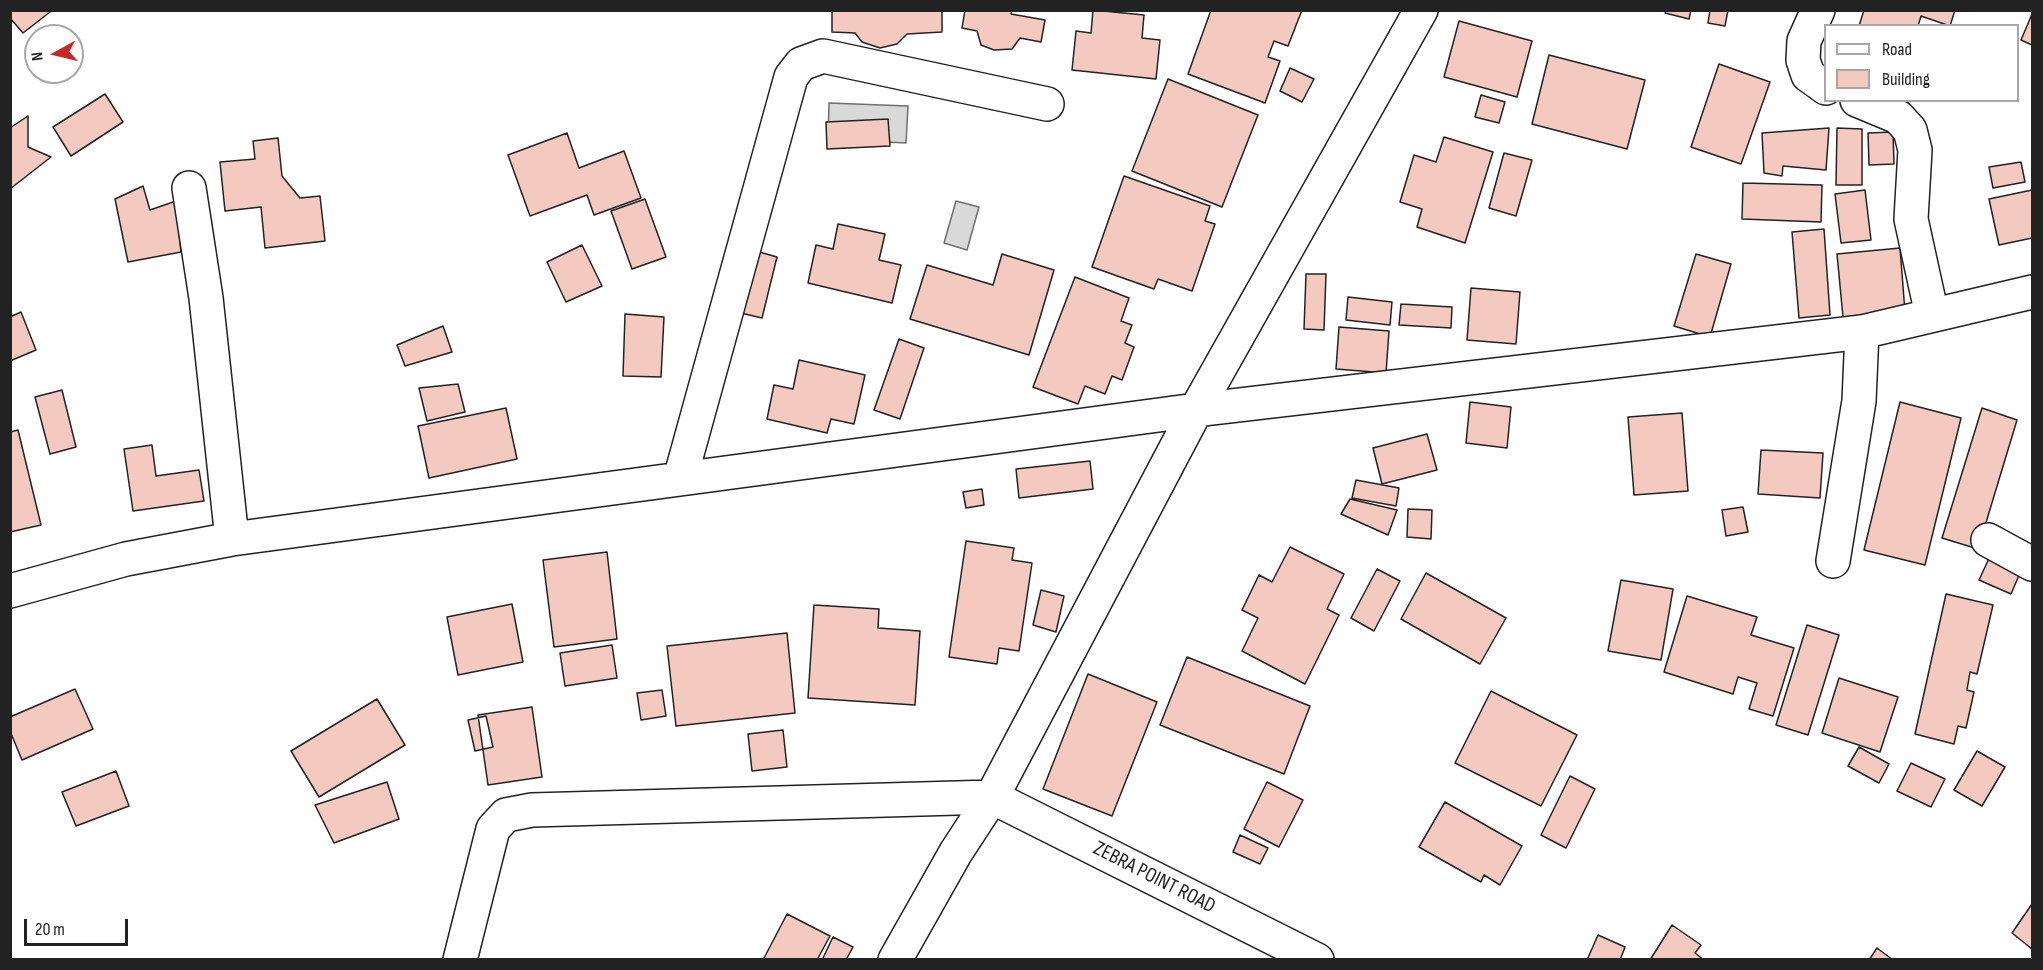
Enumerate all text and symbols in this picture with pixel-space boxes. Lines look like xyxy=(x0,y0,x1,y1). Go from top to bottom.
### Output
north arrow xyxy=(24,24,84,84)
legend xyxy=(1824,24,2019,102)
text: Road xyxy=(1882,39,1912,60)
text: N xyxy=(28,51,48,62)
text: Building xyxy=(1882,69,1930,90)
street label: ZEBRA POINT ROAD xyxy=(1089,836,1219,920)
scale bar xyxy=(27,907,130,945)
text: 20 m xyxy=(35,919,65,940)

